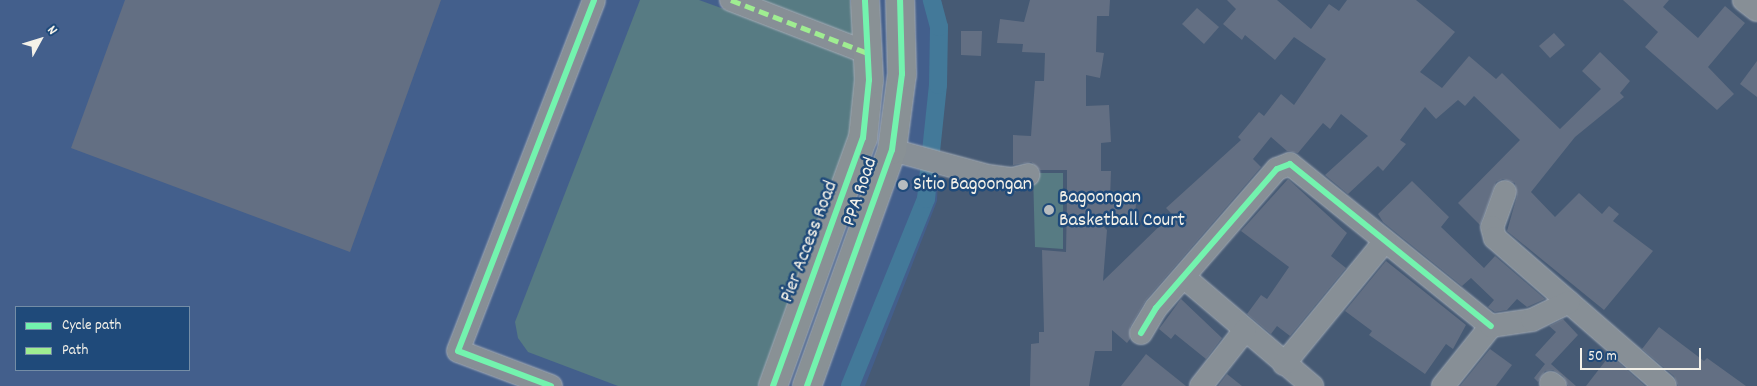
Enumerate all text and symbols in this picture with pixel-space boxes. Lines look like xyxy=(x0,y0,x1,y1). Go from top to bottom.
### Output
north arrow xyxy=(15,15,65,65)
text: N xyxy=(42,22,62,40)
street label: PPA Road xyxy=(838,154,884,230)
place label: Sitio Bagoongan xyxy=(913,173,1032,197)
street label: Pier Access Road xyxy=(776,178,844,306)
marker: Sitio Bagoongan xyxy=(897,179,909,191)
place label: Bagoongan Basketball Court xyxy=(1059,186,1185,233)
marker: Bagoongan Basketball Court xyxy=(1043,204,1055,216)
legend xyxy=(15,306,190,371)
text: Cycle path xyxy=(62,315,121,337)
scale bar xyxy=(1582,338,1703,370)
text: Path xyxy=(62,340,88,362)
text: 50 m xyxy=(1588,346,1617,368)

